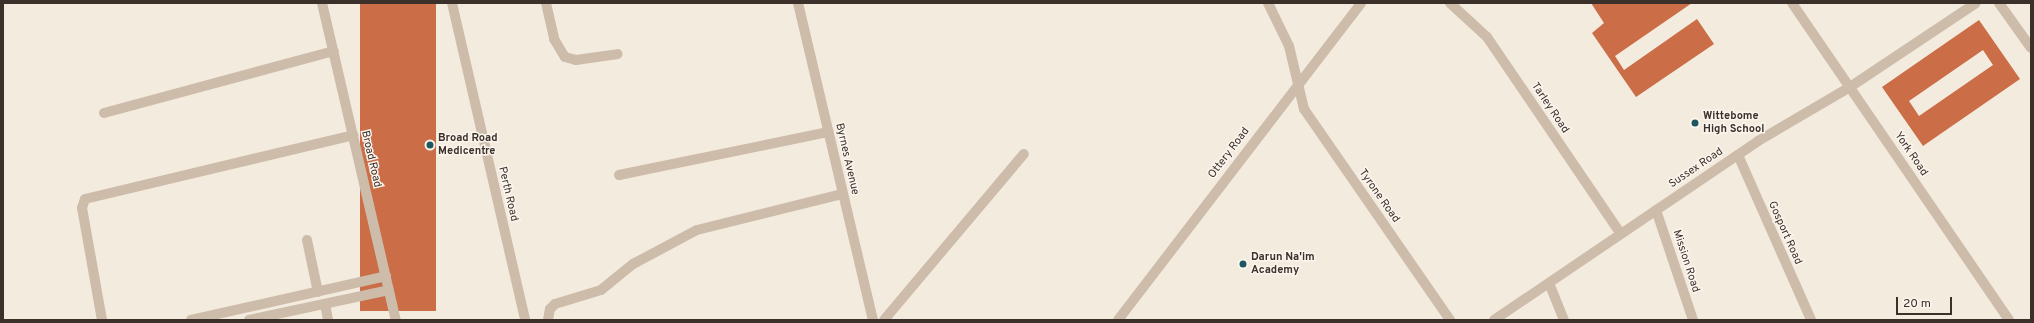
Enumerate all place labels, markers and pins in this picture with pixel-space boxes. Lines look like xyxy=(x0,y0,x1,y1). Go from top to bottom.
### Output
place label: Wittebome High School xyxy=(1703,110,1764,136)
marker: Wittebome High School xyxy=(1690,118,1700,128)
place label: Broad Road Medicentre xyxy=(438,132,497,158)
marker: Broad Road Medicentre xyxy=(425,140,435,150)
place label: Darun Na'im Academy xyxy=(1251,251,1315,277)
marker: Darun Na'im Academy xyxy=(1238,259,1248,269)

